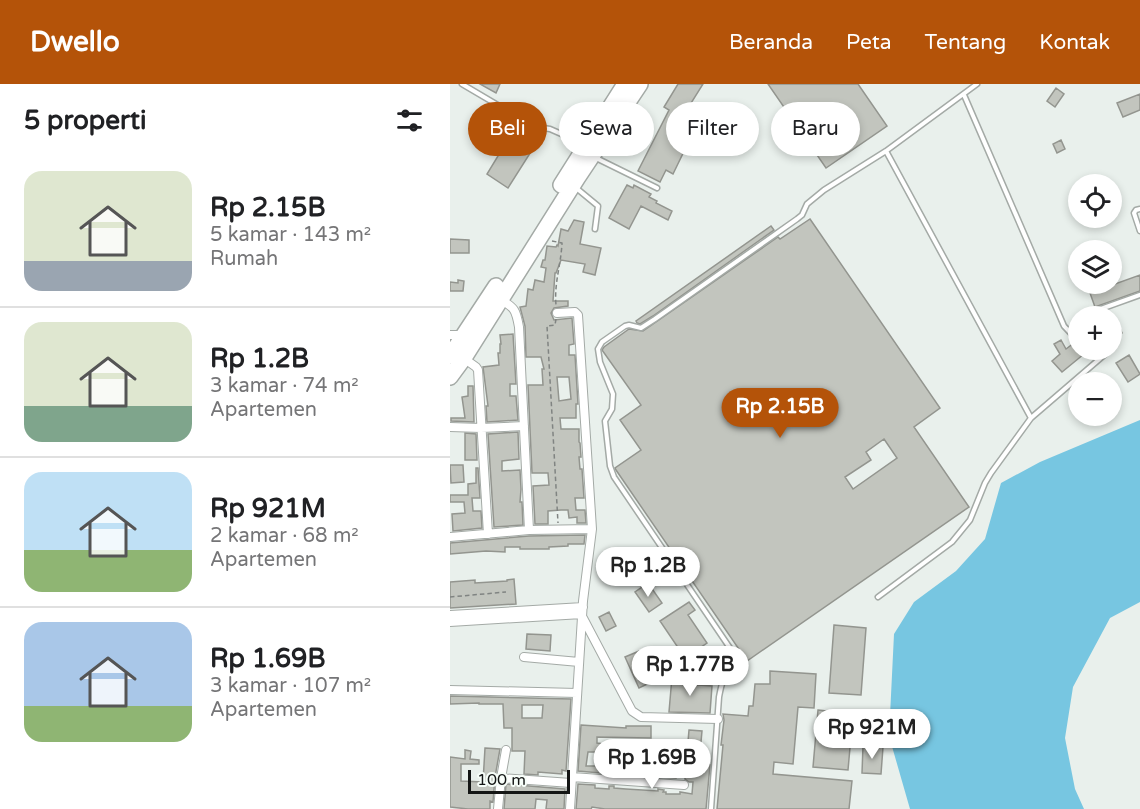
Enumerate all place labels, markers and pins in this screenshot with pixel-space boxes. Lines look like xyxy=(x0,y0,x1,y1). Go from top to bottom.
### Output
pin: Rp 2.15B xyxy=(718,388,842,439)
pin: Rp 1.2B xyxy=(593,547,703,598)
pin: Rp 1.77B xyxy=(628,646,752,697)
pin: Rp 921M xyxy=(817,709,927,760)
pin: Rp 1.69B xyxy=(590,739,714,790)

